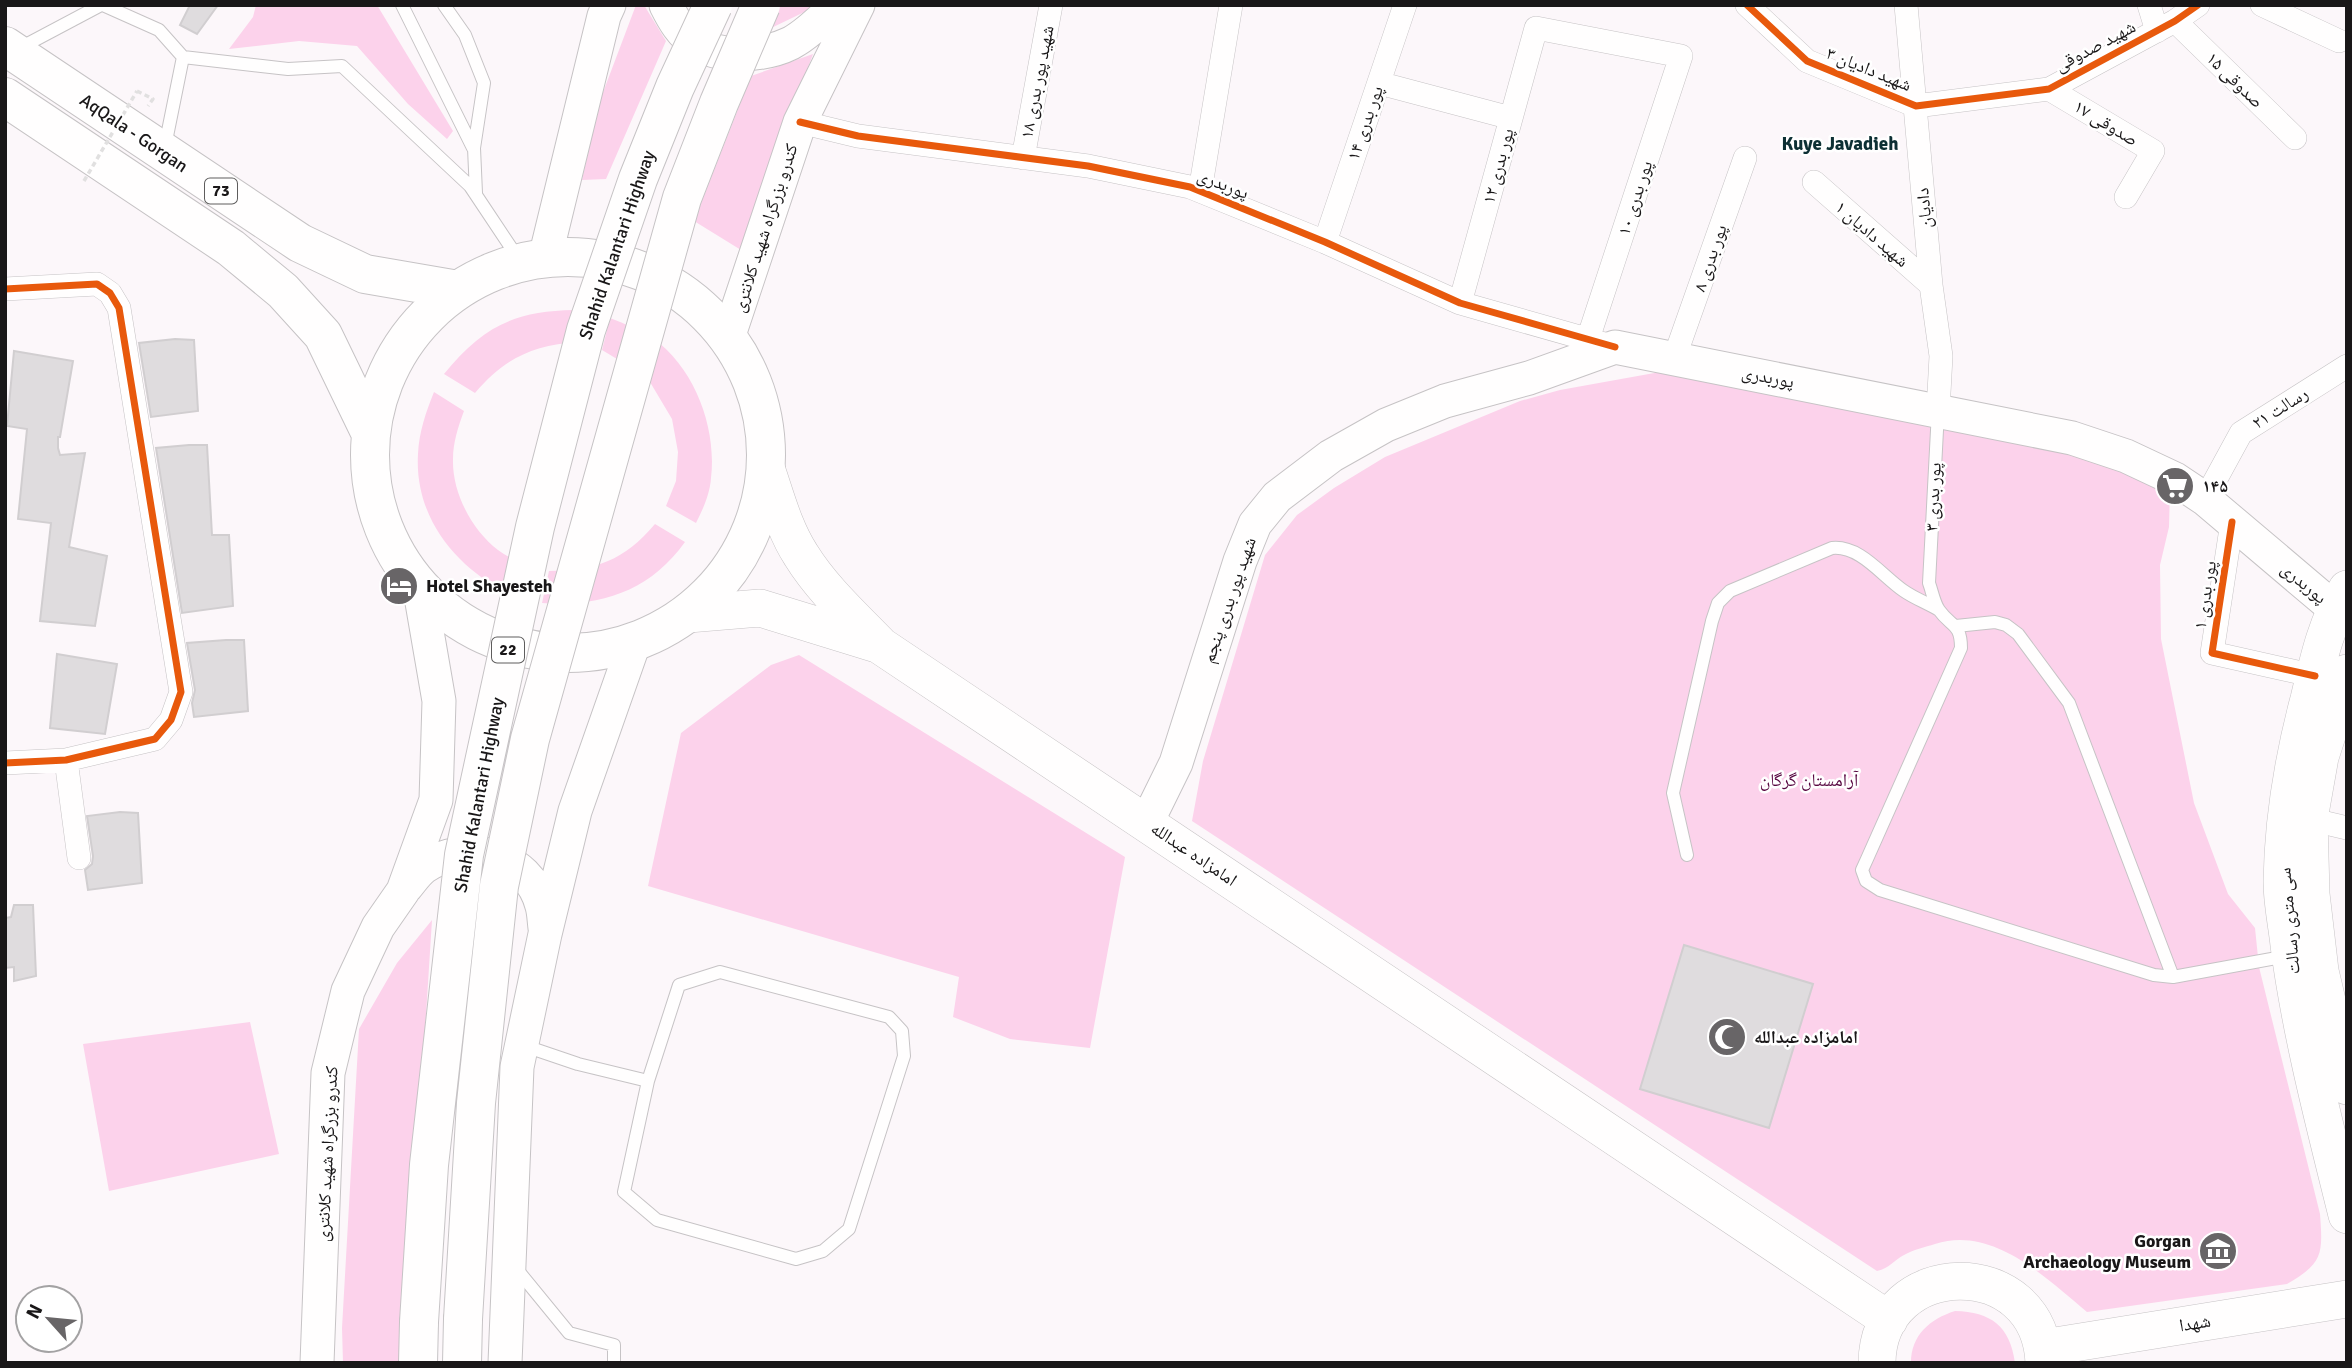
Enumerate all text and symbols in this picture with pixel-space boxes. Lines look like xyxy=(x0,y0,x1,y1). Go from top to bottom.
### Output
street label: شهید صدوقی xyxy=(2051,15,2139,77)
street label: شهید پور بدری ۱۸ xyxy=(1015,24,1059,141)
street label: ۳ شهید دادیان xyxy=(1823,42,1915,96)
street label: ۱۵ صدوقی xyxy=(2202,47,2268,113)
street label: پور بدری ۱۴ xyxy=(1342,83,1388,163)
street label: AqQala - Gorgan xyxy=(76,89,192,177)
street label: ۱۷ صدوقی xyxy=(2070,95,2142,151)
street label: پور بدری ۱۲ xyxy=(1477,126,1519,206)
district label: Kuye Javadieh xyxy=(1781,132,1899,156)
street label: کندرو بزرگراه شهید کلانتری xyxy=(727,140,803,315)
street label: Shahid Kalantari Highway xyxy=(574,147,660,342)
street label: پور بدری ۱۰ xyxy=(1613,158,1658,238)
street label: پوربدری xyxy=(1194,164,1252,204)
road number: 73 xyxy=(205,178,237,204)
street label: دادیان xyxy=(1911,187,1937,229)
street label: ۱ شهید دادیان xyxy=(1831,196,1913,272)
street label: پور بدری ۸ xyxy=(1688,222,1732,294)
street label: پوربدری xyxy=(1740,361,1796,393)
street label: ۲۱ رسالت xyxy=(2248,382,2312,434)
street label: پور بدری ۳ xyxy=(1920,462,1946,532)
supermarket icon: ۱۴۵ xyxy=(2154,465,2196,507)
place label: ۱۴۵ xyxy=(2202,475,2228,497)
street label: شهید پور بدری پنجم xyxy=(1197,534,1262,666)
street label: پوربدری xyxy=(2276,558,2331,609)
street label: پور بدری ۱ xyxy=(2189,559,2221,631)
hotel icon: Hotel Shayesteh xyxy=(378,565,420,607)
place label: Hotel Shayesteh xyxy=(426,575,553,597)
road number: 22 xyxy=(492,638,524,663)
street label: Shahid Kalantari Highway xyxy=(449,695,509,895)
park label: آرامستان گرگان xyxy=(1760,769,1859,791)
street label: امامزاده عبدالله xyxy=(1147,817,1241,891)
street label: سی متری رسالت xyxy=(2273,867,2305,975)
mosque icon: امامزاده عبدالله xyxy=(1706,1016,1748,1058)
place label: امامزاده عبدالله xyxy=(1754,1026,1858,1048)
street label: کندرو بزرگراه شهید کلانتری xyxy=(311,1065,343,1242)
place label: Gorgan Archaeology Museum xyxy=(2023,1230,2191,1273)
museum icon: Gorgan Archaeology Museum xyxy=(2197,1230,2239,1272)
north arrow xyxy=(14,1284,84,1354)
text: N xyxy=(21,1300,48,1323)
street label: شهدا xyxy=(2178,1310,2212,1336)

